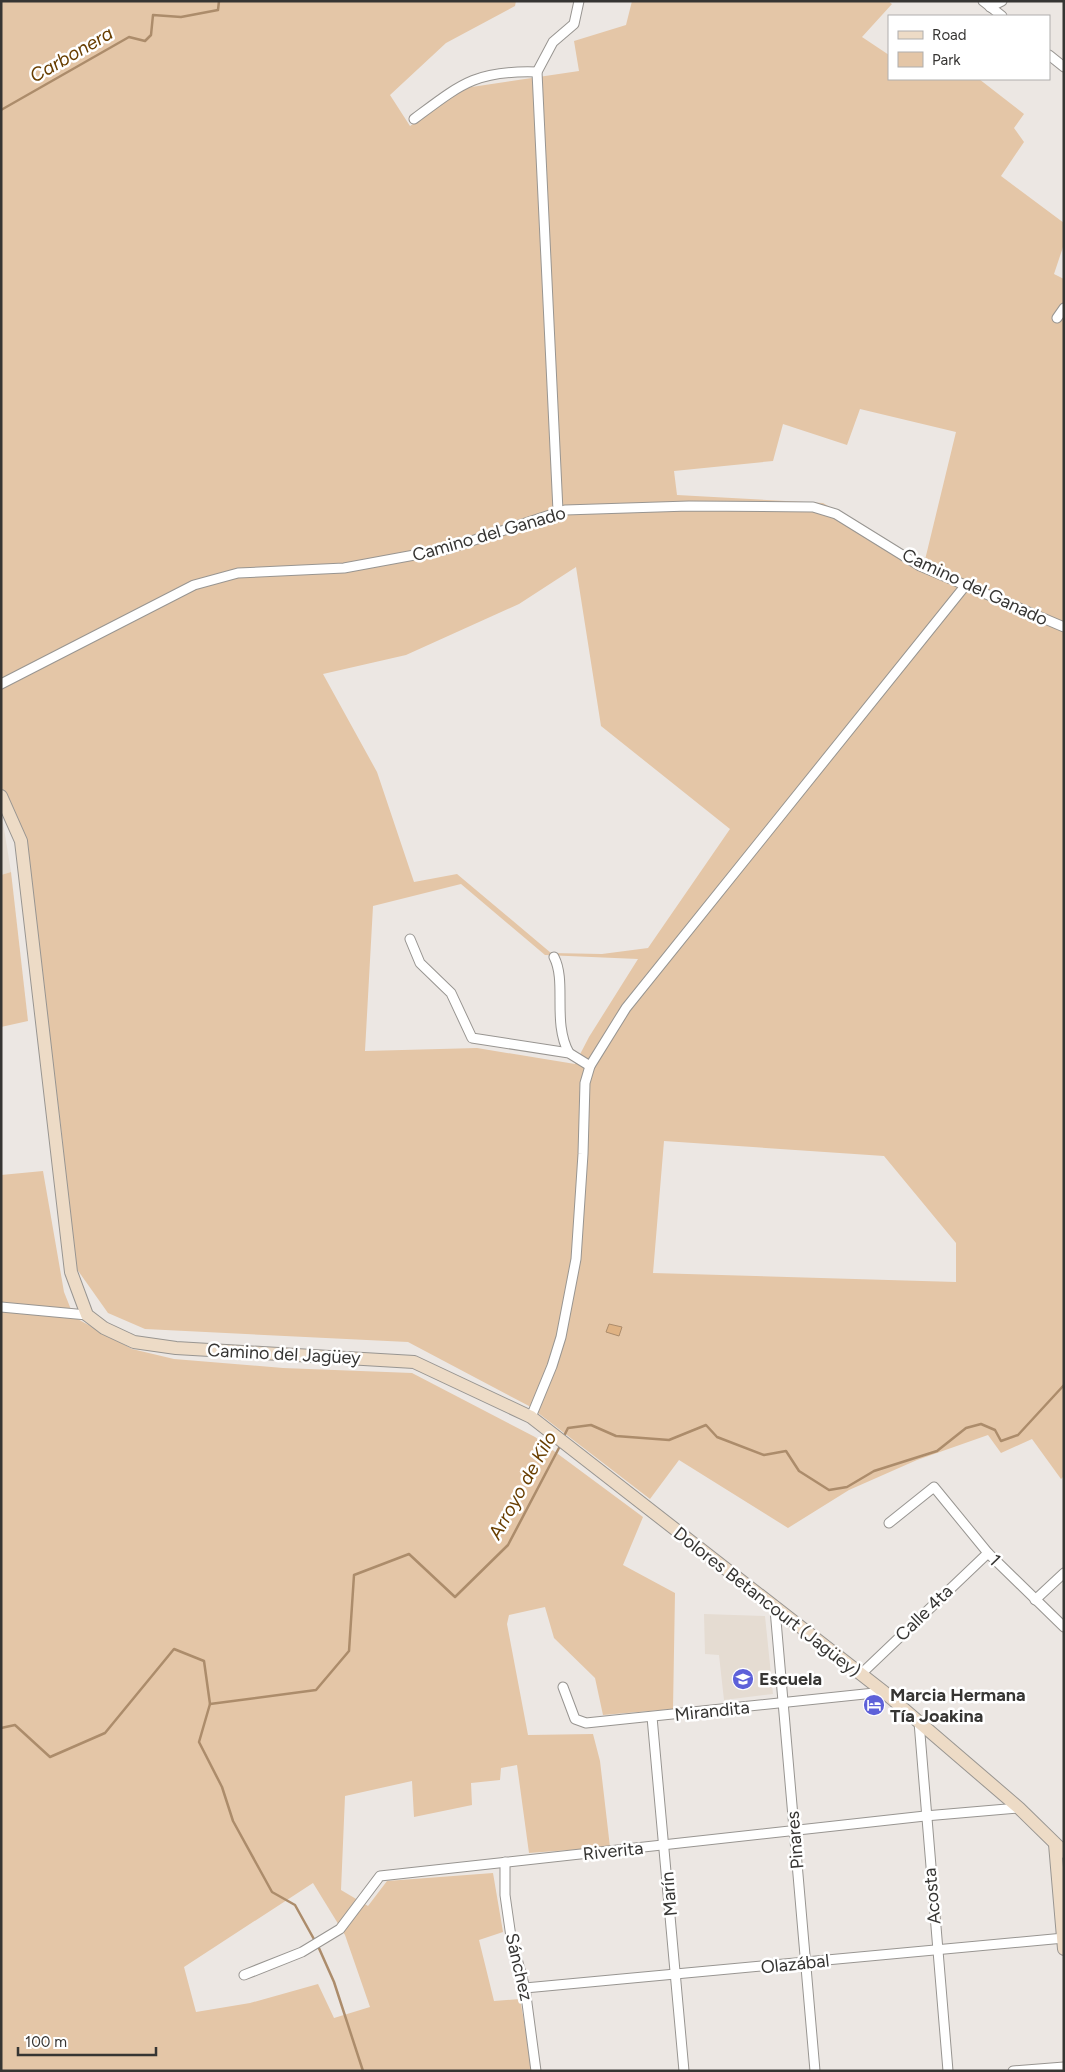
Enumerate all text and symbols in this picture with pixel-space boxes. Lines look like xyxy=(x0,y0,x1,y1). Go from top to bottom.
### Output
legend xyxy=(888,15,1050,80)
water label: Carbonera xyxy=(26,21,117,87)
text: Road xyxy=(932,26,967,44)
text: Park xyxy=(932,51,961,69)
street label: Camino del Ganado xyxy=(410,502,568,566)
street label: Camino del Ganado xyxy=(899,544,1051,630)
street label: Camino del Jagüey xyxy=(207,1339,362,1369)
water label: Arroyo de Kilo xyxy=(483,1427,562,1544)
street label: Dolores Betancourt (Jagüey) xyxy=(669,1522,865,1682)
street label: 1 xyxy=(985,1550,1005,1570)
street label: Calle 4ta xyxy=(891,1580,957,1646)
school or university icon: Escuela xyxy=(731,1667,755,1691)
place label: Escuela xyxy=(759,1668,822,1690)
place label: Marcia Hermana Tía Joakina xyxy=(890,1684,1026,1727)
hotel icon: Marcia Hermana Tía Joakina xyxy=(862,1693,886,1717)
street label: Mirandita xyxy=(673,1696,751,1726)
street label: Pinares xyxy=(782,1810,808,1870)
street label: Riverita xyxy=(582,1837,644,1865)
street label: Acosta xyxy=(919,1867,945,1925)
street label: Marín xyxy=(656,1871,682,1917)
street label: Sánchez xyxy=(501,1931,537,2003)
street label: Olazábal xyxy=(760,1949,830,1979)
scale bar xyxy=(18,2024,155,2056)
text: 100 m xyxy=(25,2033,67,2051)

